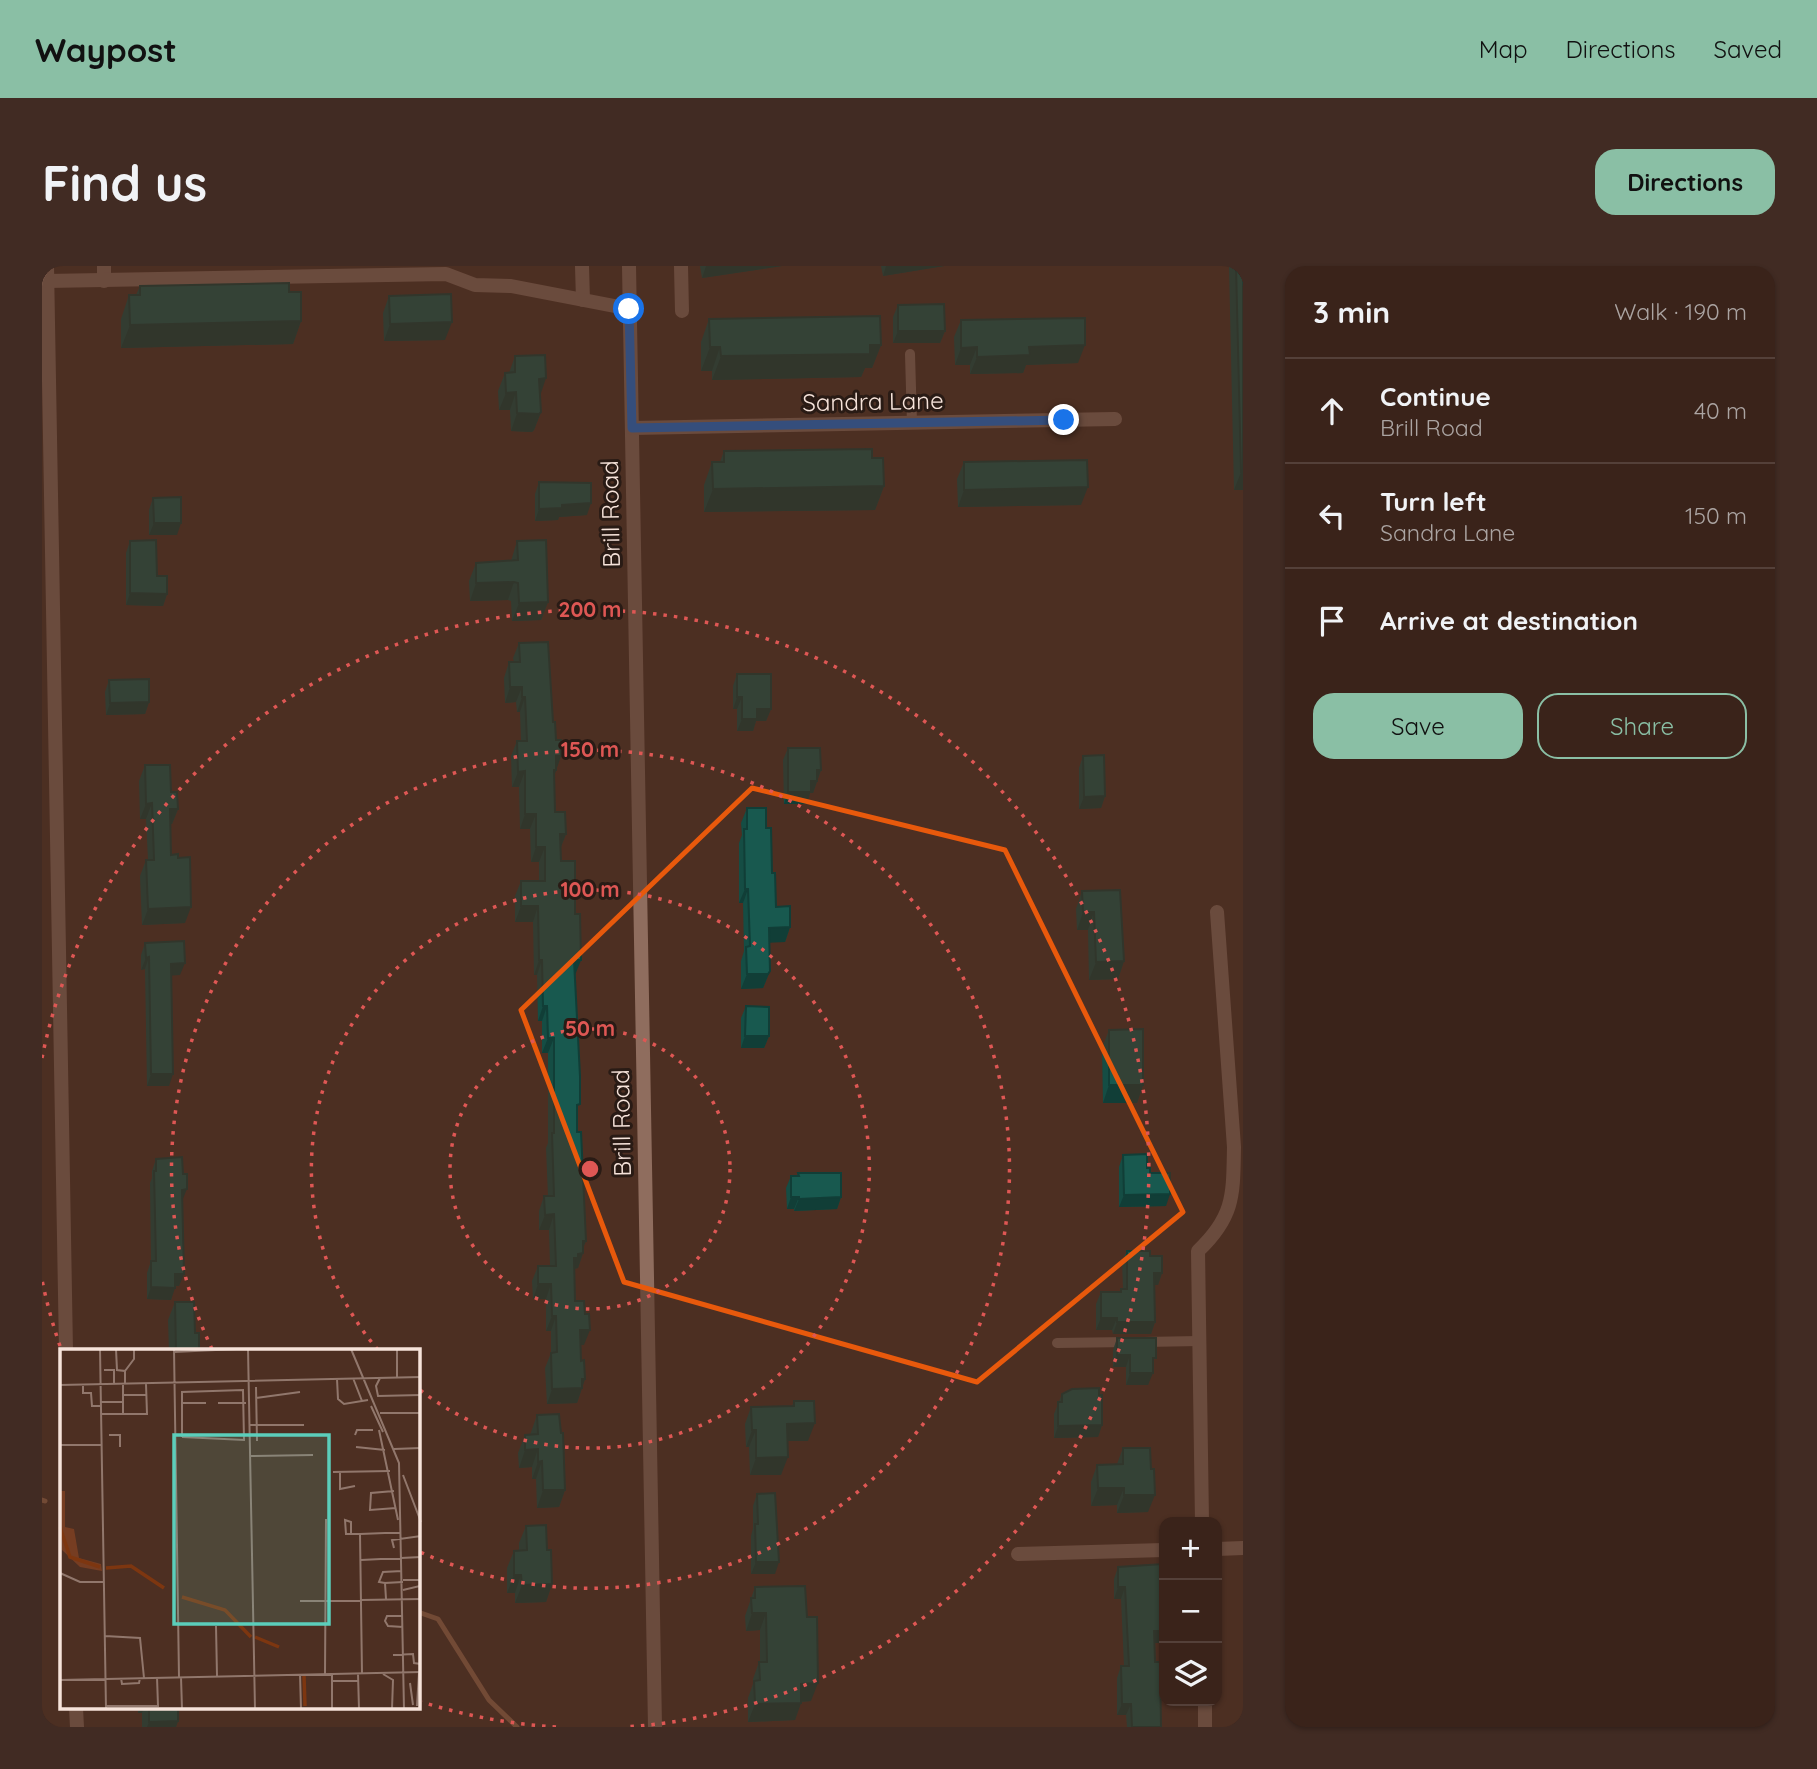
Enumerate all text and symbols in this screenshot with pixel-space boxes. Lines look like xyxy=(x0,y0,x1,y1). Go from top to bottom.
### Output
text: Waypost xyxy=(35,29,177,70)
text: Map xyxy=(1479,34,1528,64)
text: Directions xyxy=(1566,34,1676,64)
text: Saved xyxy=(1714,34,1782,64)
button: Directions xyxy=(1595,149,1775,215)
text: Find us xyxy=(42,152,207,213)
route start xyxy=(613,293,644,324)
text: 3 min xyxy=(1313,293,1390,331)
text: Walk · 190 m xyxy=(1614,297,1747,326)
text: Continue xyxy=(1380,380,1491,413)
street label: Sandra Lane xyxy=(802,385,944,417)
icon: ahead xyxy=(1313,392,1351,430)
text: 40 m xyxy=(1694,396,1747,425)
route end xyxy=(1048,404,1079,435)
text: Brill Road xyxy=(1380,413,1483,442)
street label: Brill Road xyxy=(594,460,626,568)
text: Turn left xyxy=(1380,485,1487,518)
icon: left xyxy=(1313,497,1351,535)
text: 150 m xyxy=(1685,501,1747,530)
text: Sandra Lane xyxy=(1380,518,1515,547)
text: 200 m xyxy=(559,596,621,622)
icon: arrive xyxy=(1313,602,1351,640)
text: Arrive at destination xyxy=(1380,604,1638,637)
button: Save xyxy=(1313,693,1523,759)
button: Share xyxy=(1537,693,1747,759)
text: 150 m xyxy=(561,736,619,762)
text: 100 m xyxy=(560,876,620,902)
text: 50 m xyxy=(565,1015,615,1041)
street label: Brill Road xyxy=(605,1069,637,1177)
centre of rings xyxy=(578,1157,602,1181)
inset map xyxy=(60,1349,420,1710)
map controls xyxy=(1159,1517,1222,1706)
button: + xyxy=(1159,1517,1222,1580)
button: − xyxy=(1159,1580,1222,1643)
button: layers xyxy=(1159,1643,1222,1706)

